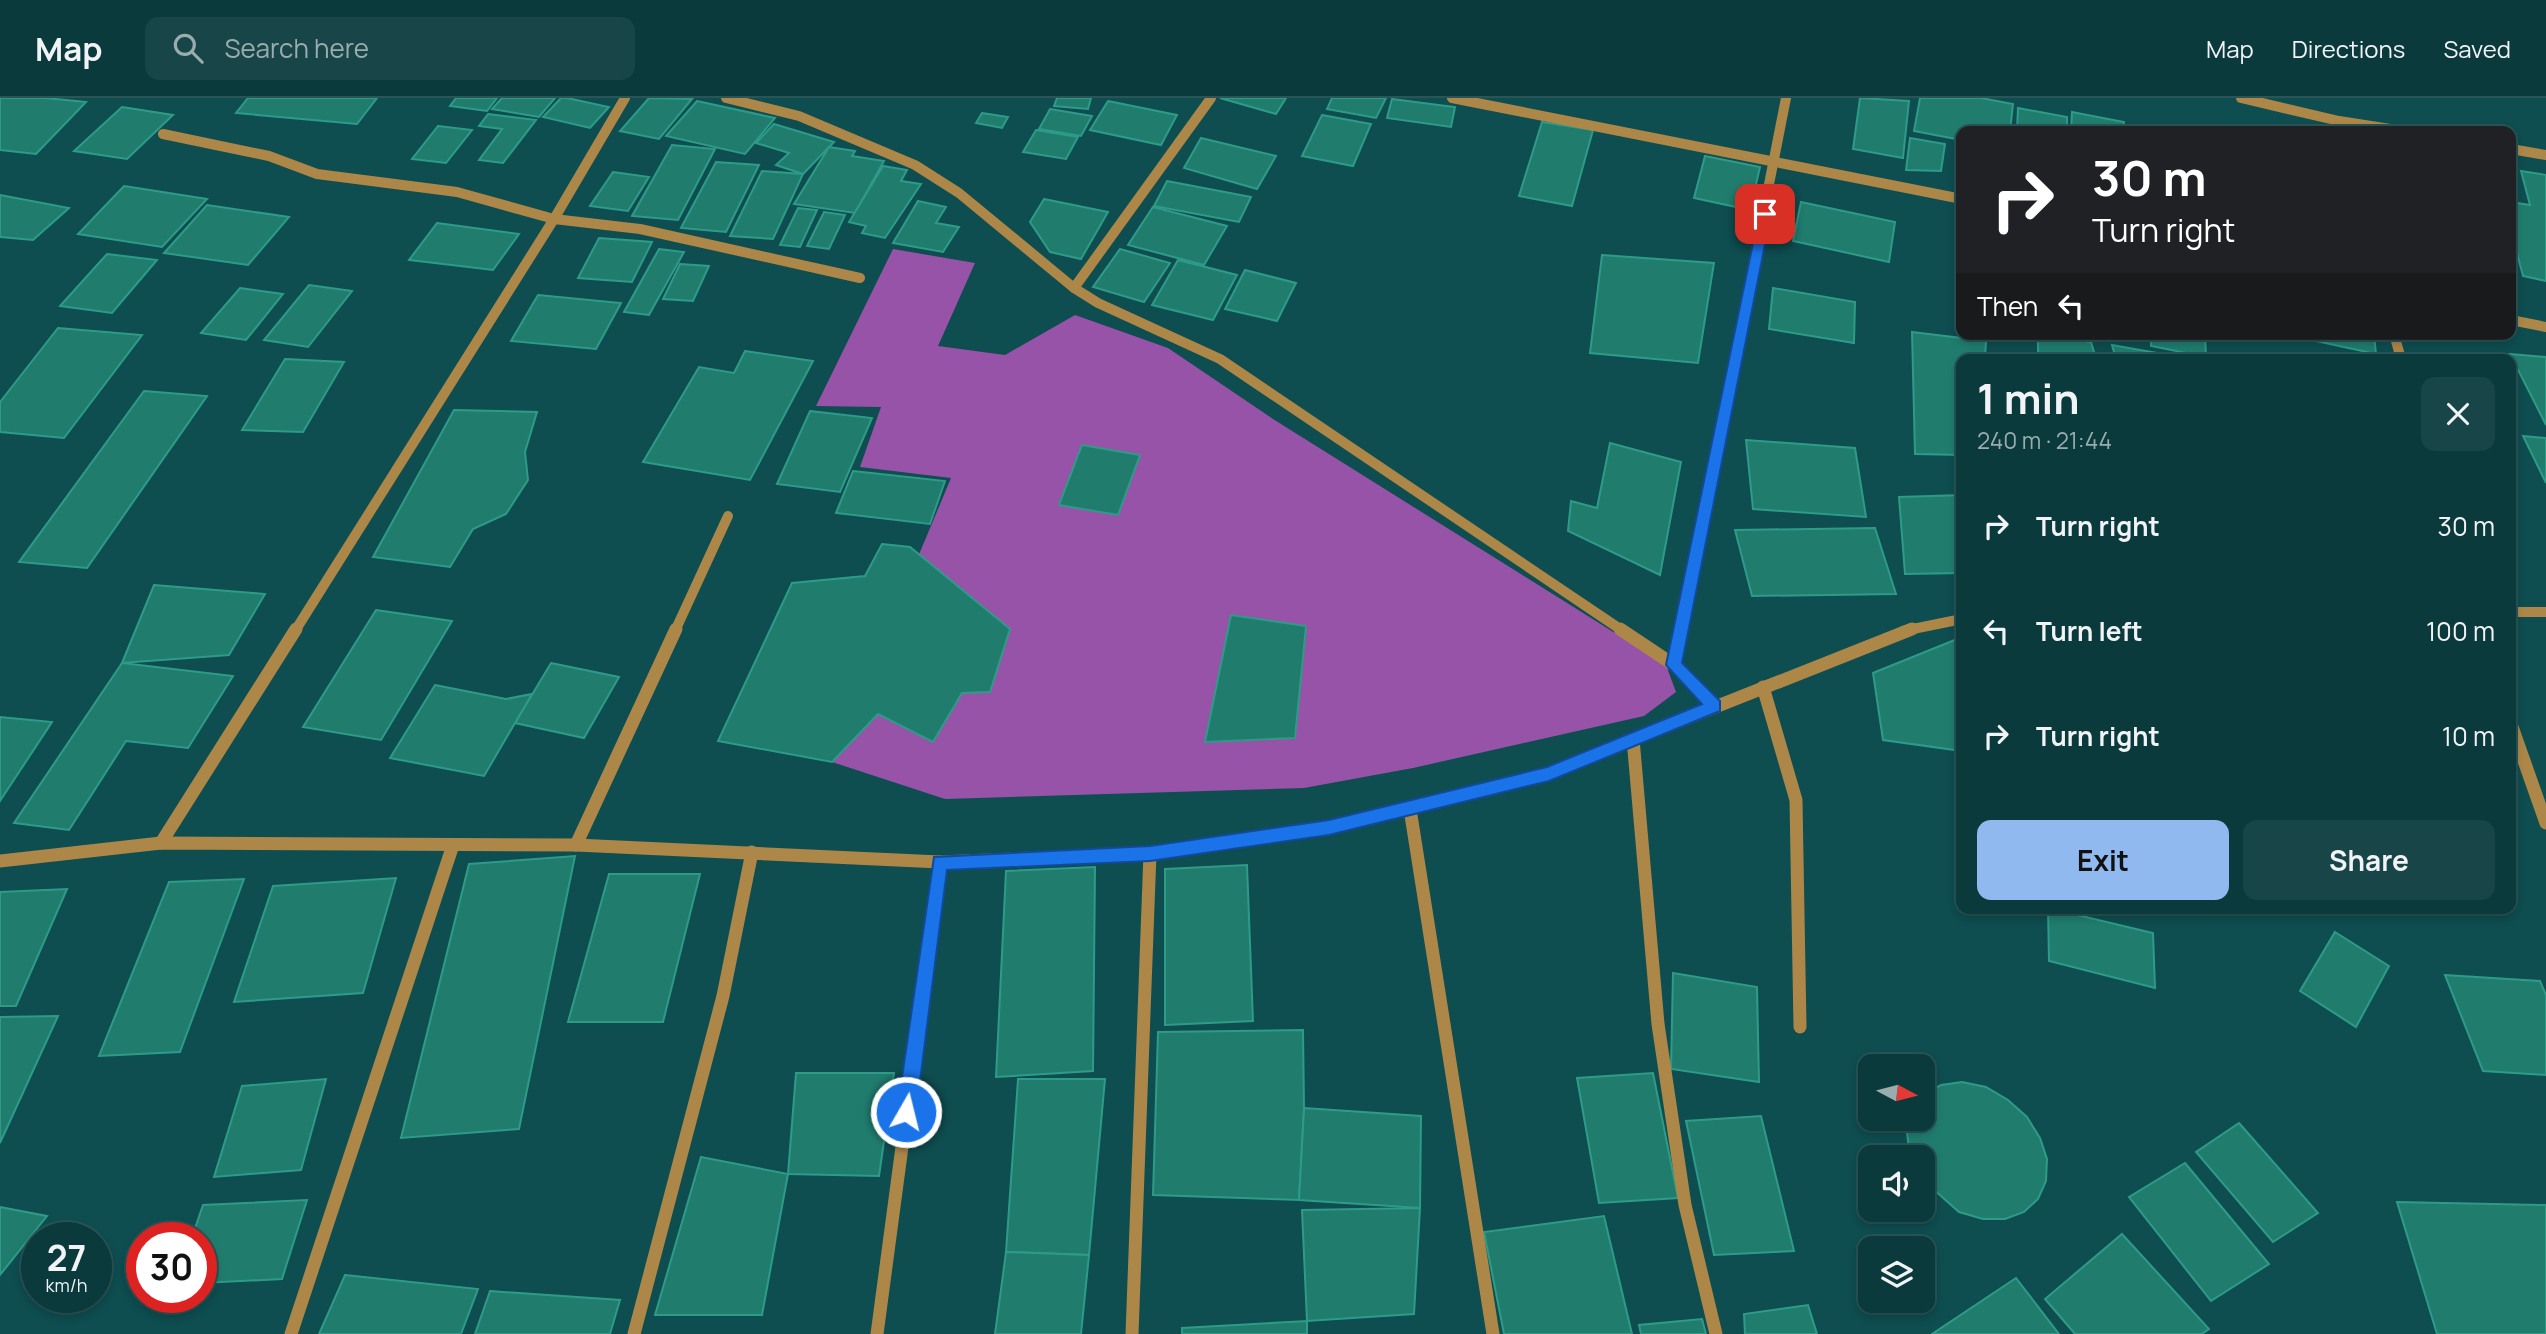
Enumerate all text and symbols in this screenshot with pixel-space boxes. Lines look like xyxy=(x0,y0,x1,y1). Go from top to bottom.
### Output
search box xyxy=(145,17,635,80)
text: Map xyxy=(35,26,103,71)
icon: search xyxy=(169,29,207,67)
text: Search here xyxy=(225,30,369,66)
text: Map xyxy=(2206,32,2254,65)
text: Directions xyxy=(2292,32,2405,65)
text: Saved xyxy=(2443,32,2511,65)
text: 30 m xyxy=(2092,144,2207,211)
icon: right xyxy=(1977,154,2068,245)
pin xyxy=(1735,184,1795,244)
icon: arrive xyxy=(1746,195,1784,233)
text: Turn right xyxy=(2092,208,2235,252)
icon: left xyxy=(2052,287,2090,325)
text: Then xyxy=(1977,288,2038,324)
text: 1 min xyxy=(1977,369,2080,427)
button: close xyxy=(2421,377,2495,451)
text: 240 m · 21:44 xyxy=(1977,424,2112,456)
icon: right xyxy=(1977,507,2015,545)
text: Turn right xyxy=(2036,508,2160,544)
text: 30 m xyxy=(2438,508,2495,544)
icon: left xyxy=(1977,612,2015,650)
text: Turn left xyxy=(2036,613,2143,649)
text: 100 m xyxy=(2426,613,2495,649)
icon: right xyxy=(1977,717,2015,755)
text: Turn right xyxy=(2036,718,2160,754)
text: 10 m xyxy=(2442,718,2495,754)
button: Exit xyxy=(1977,820,2229,900)
button: Share xyxy=(2243,820,2495,900)
north arrow xyxy=(1858,1054,1936,1130)
map controls xyxy=(1858,1054,1935,1313)
position arrow xyxy=(869,1075,943,1149)
button: sound xyxy=(1858,1145,1935,1222)
speed limit sign: 30 xyxy=(126,1222,217,1313)
text: 27 xyxy=(47,1234,86,1282)
button: layers xyxy=(1858,1236,1935,1313)
text: km/h xyxy=(46,1273,87,1297)

